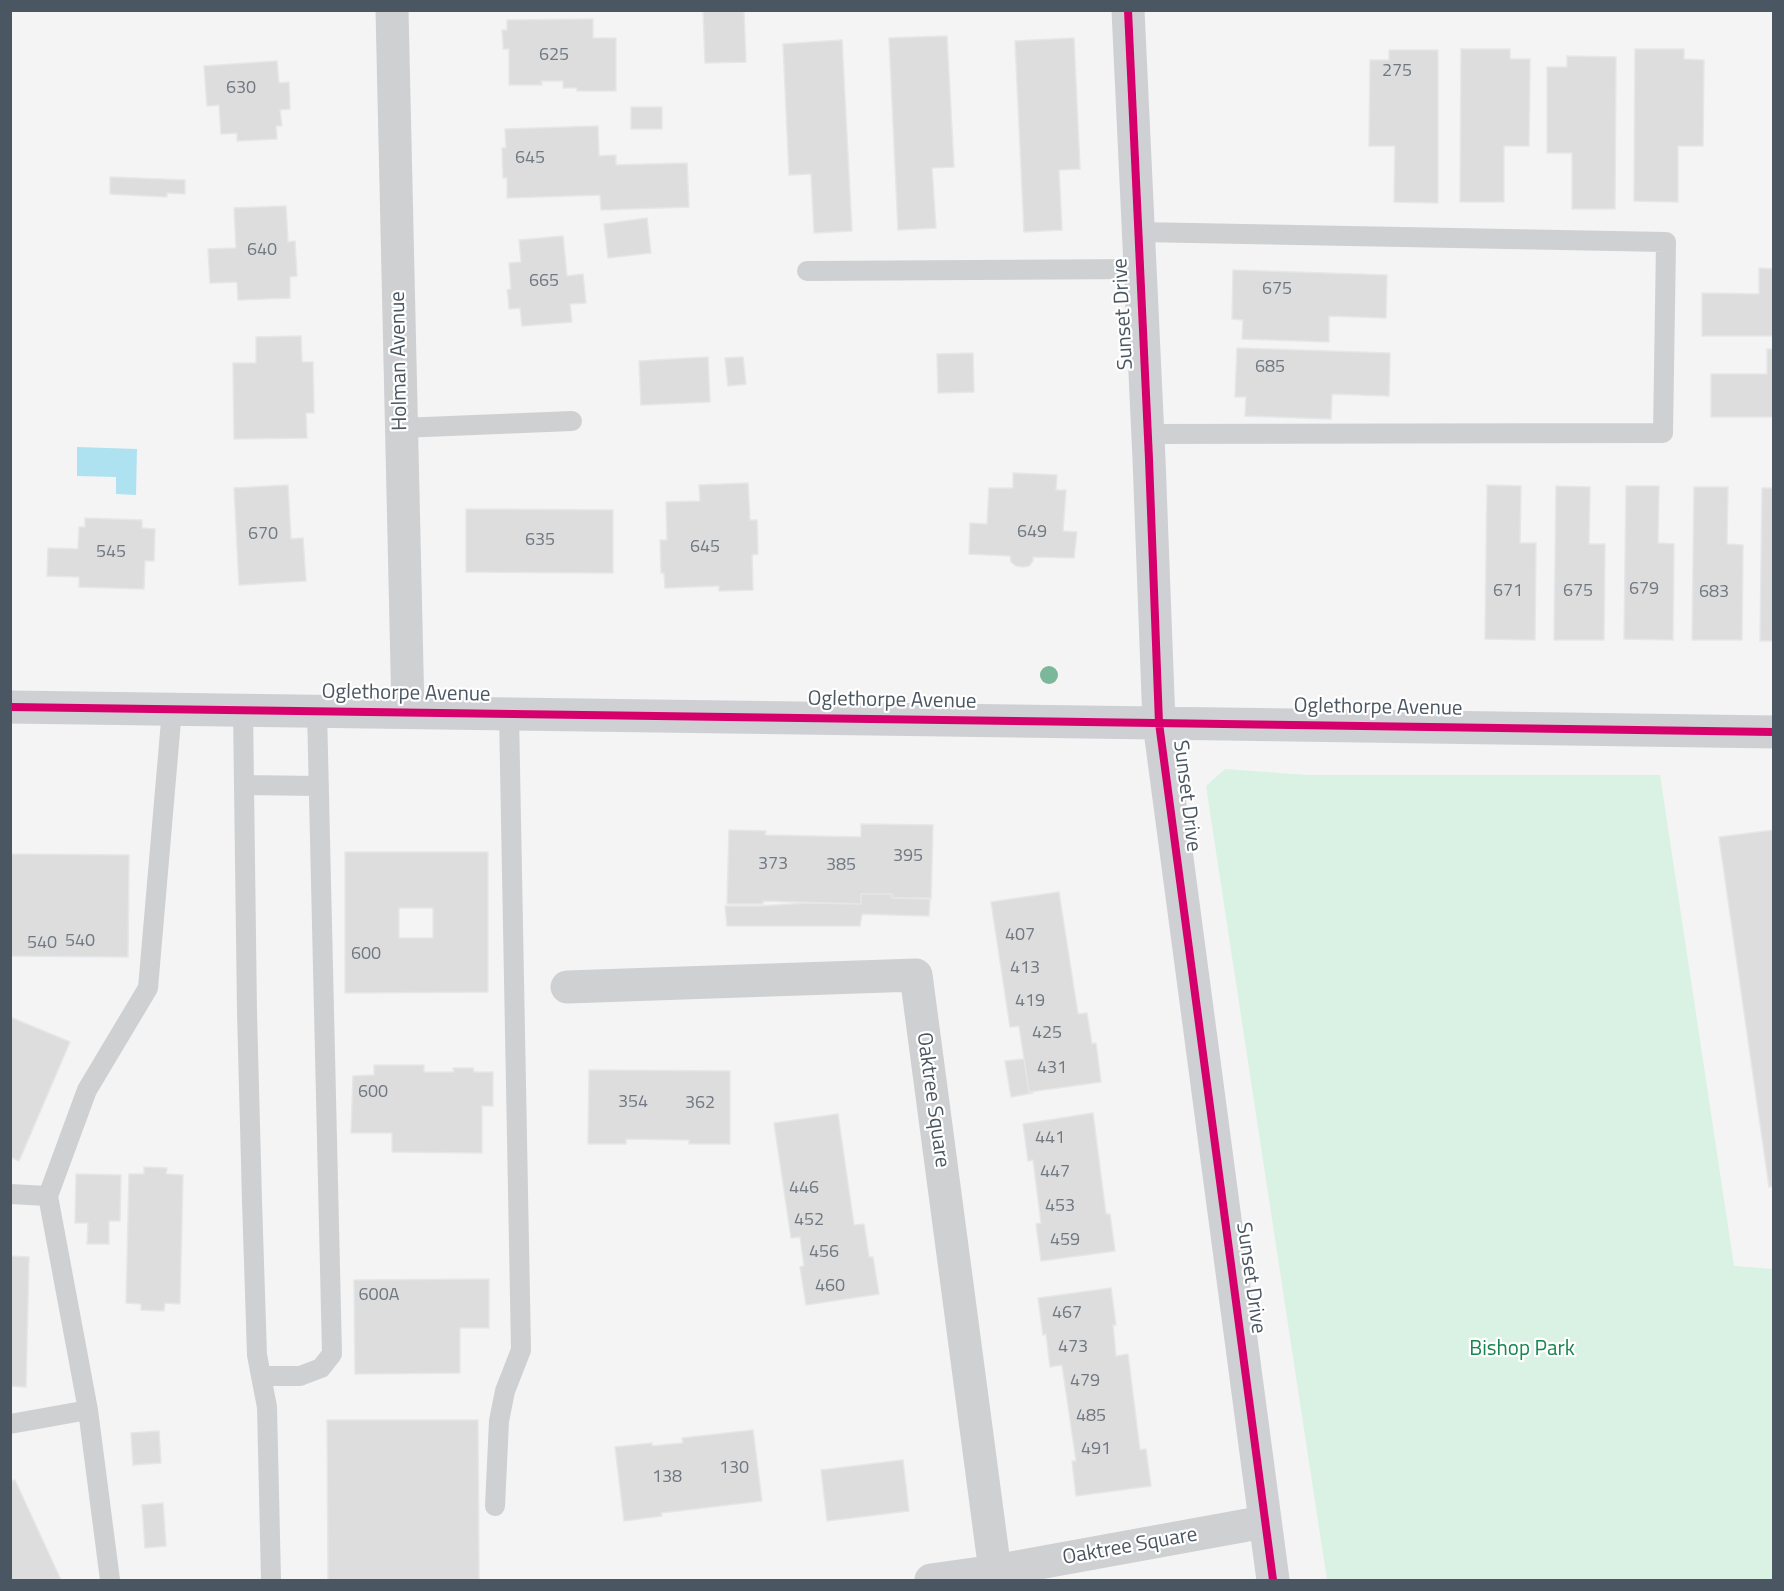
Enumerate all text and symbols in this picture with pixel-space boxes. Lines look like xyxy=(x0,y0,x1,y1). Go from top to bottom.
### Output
house number: 625 xyxy=(539,45,569,67)
house number: 275 xyxy=(1382,61,1412,83)
house number: 630 xyxy=(226,78,256,100)
house number: 645 xyxy=(515,148,545,170)
house number: 640 xyxy=(247,240,277,262)
street label: Sunset Drive xyxy=(1108,257,1140,371)
house number: 665 xyxy=(529,271,559,293)
house number: 675 xyxy=(1262,279,1292,301)
street label: Holman Avenue xyxy=(386,291,414,431)
house number: 685 xyxy=(1255,357,1285,379)
house number: 649 xyxy=(1017,522,1047,544)
house number: 670 xyxy=(248,524,278,546)
house number: 635 xyxy=(525,530,555,552)
house number: 645 xyxy=(690,537,720,559)
house number: 545 xyxy=(96,542,126,564)
house number: 679 xyxy=(1629,579,1659,601)
house number: 671 xyxy=(1493,581,1523,603)
house number: 675 xyxy=(1563,581,1593,603)
house number: 683 xyxy=(1699,582,1729,604)
street label: Oglethorpe Avenue xyxy=(321,680,491,708)
street label: Oglethorpe Avenue xyxy=(807,687,977,715)
street label: Oglethorpe Avenue xyxy=(1293,694,1463,722)
street label: Sunset Drive xyxy=(1167,739,1205,853)
house number: 395 xyxy=(893,846,923,868)
house number: 373 xyxy=(758,854,788,876)
house number: 385 xyxy=(826,855,856,877)
house number: 407 xyxy=(1005,925,1035,947)
house number: 540 xyxy=(65,931,95,953)
house number: 540 xyxy=(27,933,57,955)
house number: 600 xyxy=(351,944,381,966)
house number: 413 xyxy=(1010,958,1040,980)
house number: 419 xyxy=(1015,991,1045,1013)
house number: 425 xyxy=(1032,1023,1062,1045)
street label: Oaktree Square xyxy=(910,1031,954,1169)
house number: 431 xyxy=(1037,1058,1067,1080)
house number: 600 xyxy=(358,1082,388,1104)
house number: 354 xyxy=(618,1092,648,1114)
house number: 362 xyxy=(685,1093,715,1115)
house number: 441 xyxy=(1035,1128,1065,1150)
house number: 447 xyxy=(1040,1162,1070,1184)
house number: 446 xyxy=(789,1178,819,1200)
house number: 453 xyxy=(1045,1196,1075,1218)
house number: 452 xyxy=(794,1210,824,1232)
street label: Sunset Drive xyxy=(1230,1221,1270,1335)
house number: 459 xyxy=(1050,1230,1080,1252)
house number: 456 xyxy=(809,1242,839,1264)
house number: 460 xyxy=(815,1276,845,1298)
house number: 600A xyxy=(359,1285,399,1307)
house number: 467 xyxy=(1052,1303,1082,1325)
house number: 473 xyxy=(1058,1337,1088,1359)
park label: Bishop Park xyxy=(1469,1337,1575,1363)
house number: 479 xyxy=(1070,1371,1100,1393)
house number: 485 xyxy=(1076,1406,1106,1428)
house number: 491 xyxy=(1081,1439,1111,1461)
house number: 130 xyxy=(719,1458,749,1480)
house number: 138 xyxy=(652,1467,682,1489)
street label: Oaktree Square xyxy=(1061,1523,1199,1571)

